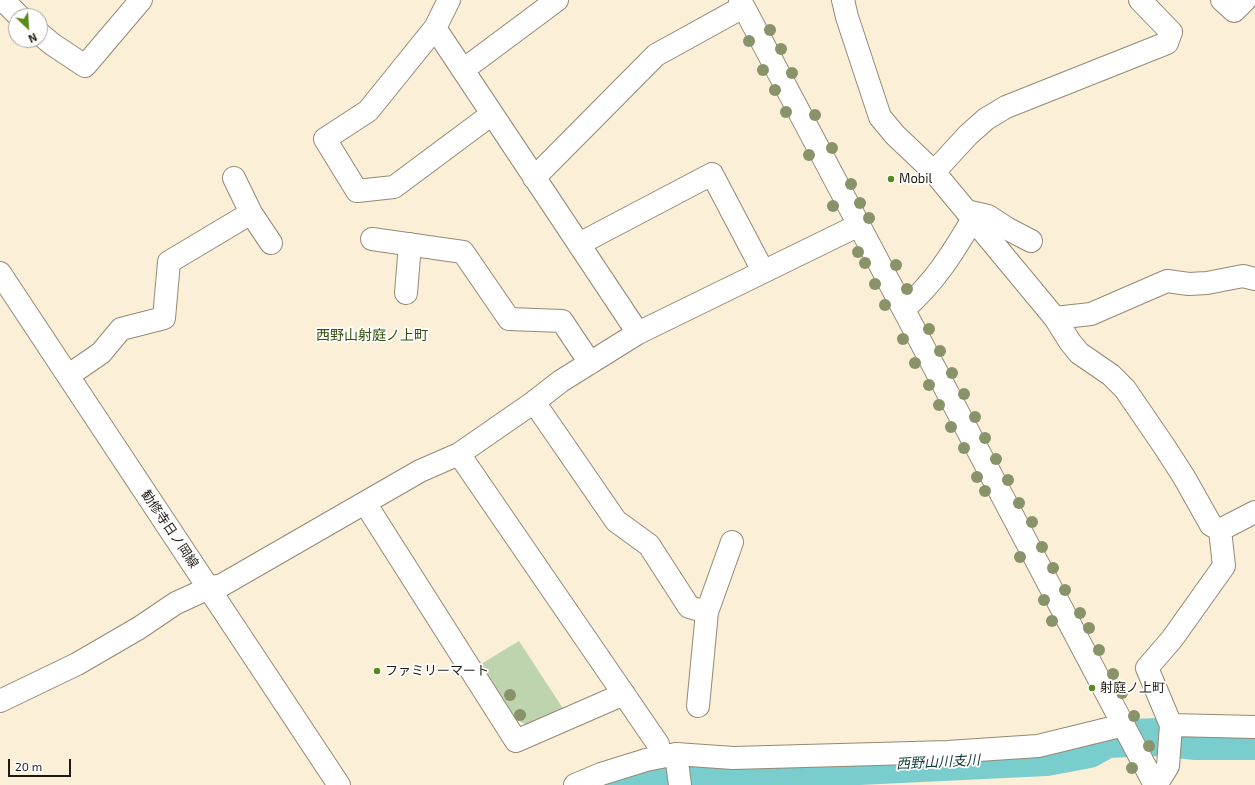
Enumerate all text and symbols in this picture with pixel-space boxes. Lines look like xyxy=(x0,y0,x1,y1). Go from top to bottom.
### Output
north arrow xyxy=(8,8,48,48)
text: N xyxy=(27,31,39,46)
place label: Mobil xyxy=(899,171,932,187)
marker: Mobil xyxy=(886,174,896,184)
district label: 西野山射庭ノ上町 xyxy=(316,327,428,343)
street label: 勧修寺日ノ岡線 xyxy=(138,487,202,571)
place label: ファミリーマート xyxy=(385,663,489,679)
marker: ファミリーマート xyxy=(372,666,382,676)
place label: 射庭ノ上町 xyxy=(1100,680,1165,696)
marker: 射庭ノ上町 xyxy=(1087,683,1097,693)
scale bar xyxy=(10,751,73,777)
water label: 西野山川支川 xyxy=(896,751,980,773)
text: 20 m xyxy=(15,759,42,773)

